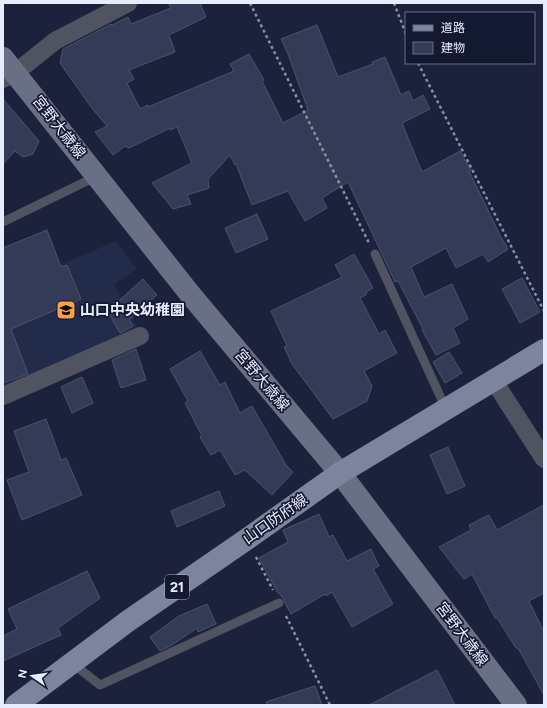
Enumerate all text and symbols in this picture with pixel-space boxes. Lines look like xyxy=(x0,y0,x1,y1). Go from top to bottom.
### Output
legend xyxy=(405,12,535,64)
text: 道路 xyxy=(441,21,465,35)
text: 建物 xyxy=(441,41,465,55)
street label: 宮野大歳線 xyxy=(29,92,89,162)
school or university icon: 山口中央幼稚園 xyxy=(55,299,77,321)
place label: 山口中央幼稚園 xyxy=(80,301,185,319)
street label: 宮野大歳線 xyxy=(231,345,293,415)
street label: 山口防府線 xyxy=(239,490,311,548)
road number: 21 xyxy=(165,575,189,599)
street label: 宮野大歳線 xyxy=(432,599,492,669)
north arrow xyxy=(12,656,52,696)
text: N xyxy=(15,668,30,679)

